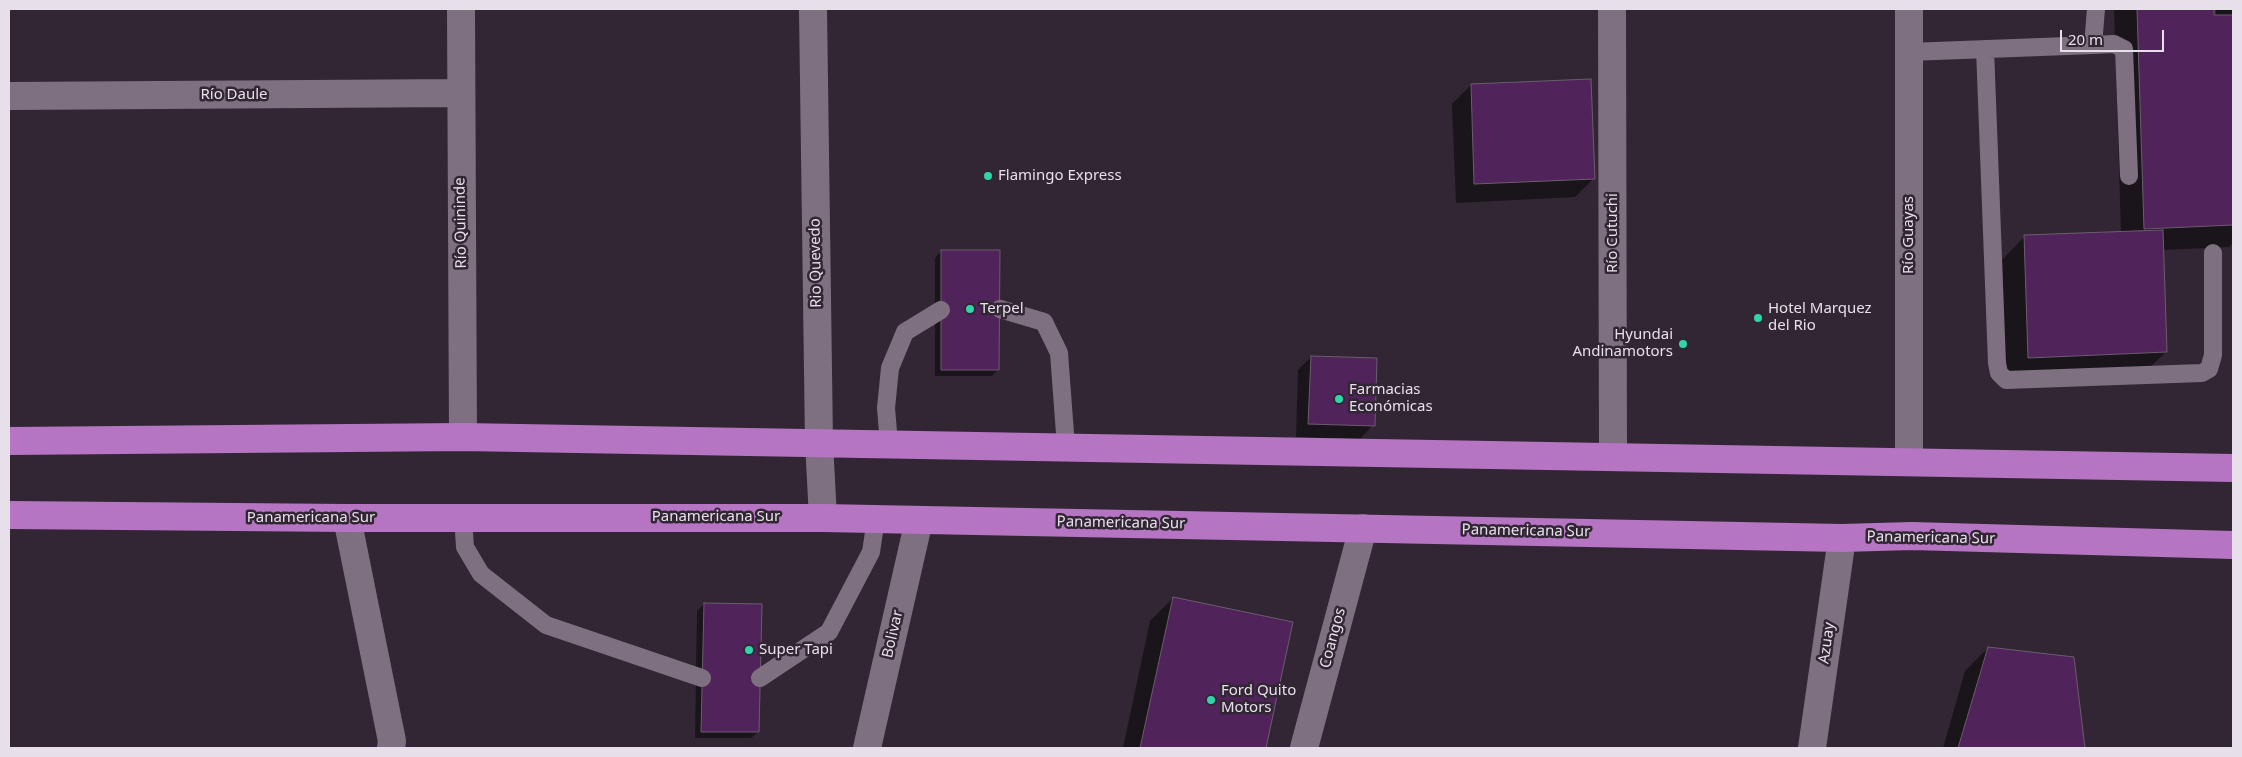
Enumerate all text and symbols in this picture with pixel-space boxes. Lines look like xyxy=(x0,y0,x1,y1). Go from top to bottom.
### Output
scale bar xyxy=(2062,20,2166,52)
text: 20 m xyxy=(2068,29,2103,49)
street label: Río Daule xyxy=(200,86,268,104)
place label: Flamingo Express xyxy=(998,167,1122,185)
marker: Flamingo Express xyxy=(982,170,994,182)
street label: Río Quininde xyxy=(451,177,471,269)
street label: Río Cutuchi xyxy=(1604,193,1622,273)
street label: Río Guayas xyxy=(1900,196,1918,274)
street label: Rio Quevedo xyxy=(806,218,826,308)
place label: Terpel xyxy=(980,300,1023,318)
place label: Hotel Marquez del Rio xyxy=(1768,300,1872,335)
marker: Terpel xyxy=(964,303,976,315)
marker: Hotel Marquez del Rio xyxy=(1752,312,1764,324)
place label: Hyundai Andinamotors xyxy=(1572,326,1673,361)
marker: Hyundai Andinamotors xyxy=(1677,338,1689,350)
place label: Farmacias Económicas xyxy=(1349,381,1433,416)
marker: Farmacias Económicas xyxy=(1333,393,1345,405)
street label: Panamericana Sur xyxy=(652,508,780,526)
street label: Panamericana Sur xyxy=(247,509,375,527)
street label: Panamericana Sur xyxy=(1057,513,1185,533)
street label: Panamericana Sur xyxy=(1462,521,1590,541)
street label: Panamericana Sur xyxy=(1867,528,1995,548)
street label: Coangos xyxy=(1316,606,1350,670)
street label: Bolivar xyxy=(879,608,907,660)
street label: Azuay xyxy=(1815,621,1839,665)
place label: Super Tapi xyxy=(759,641,833,659)
marker: Super Tapi xyxy=(743,644,755,656)
place label: Ford Quito Motors xyxy=(1221,682,1296,717)
marker: Ford Quito Motors xyxy=(1205,694,1217,706)

